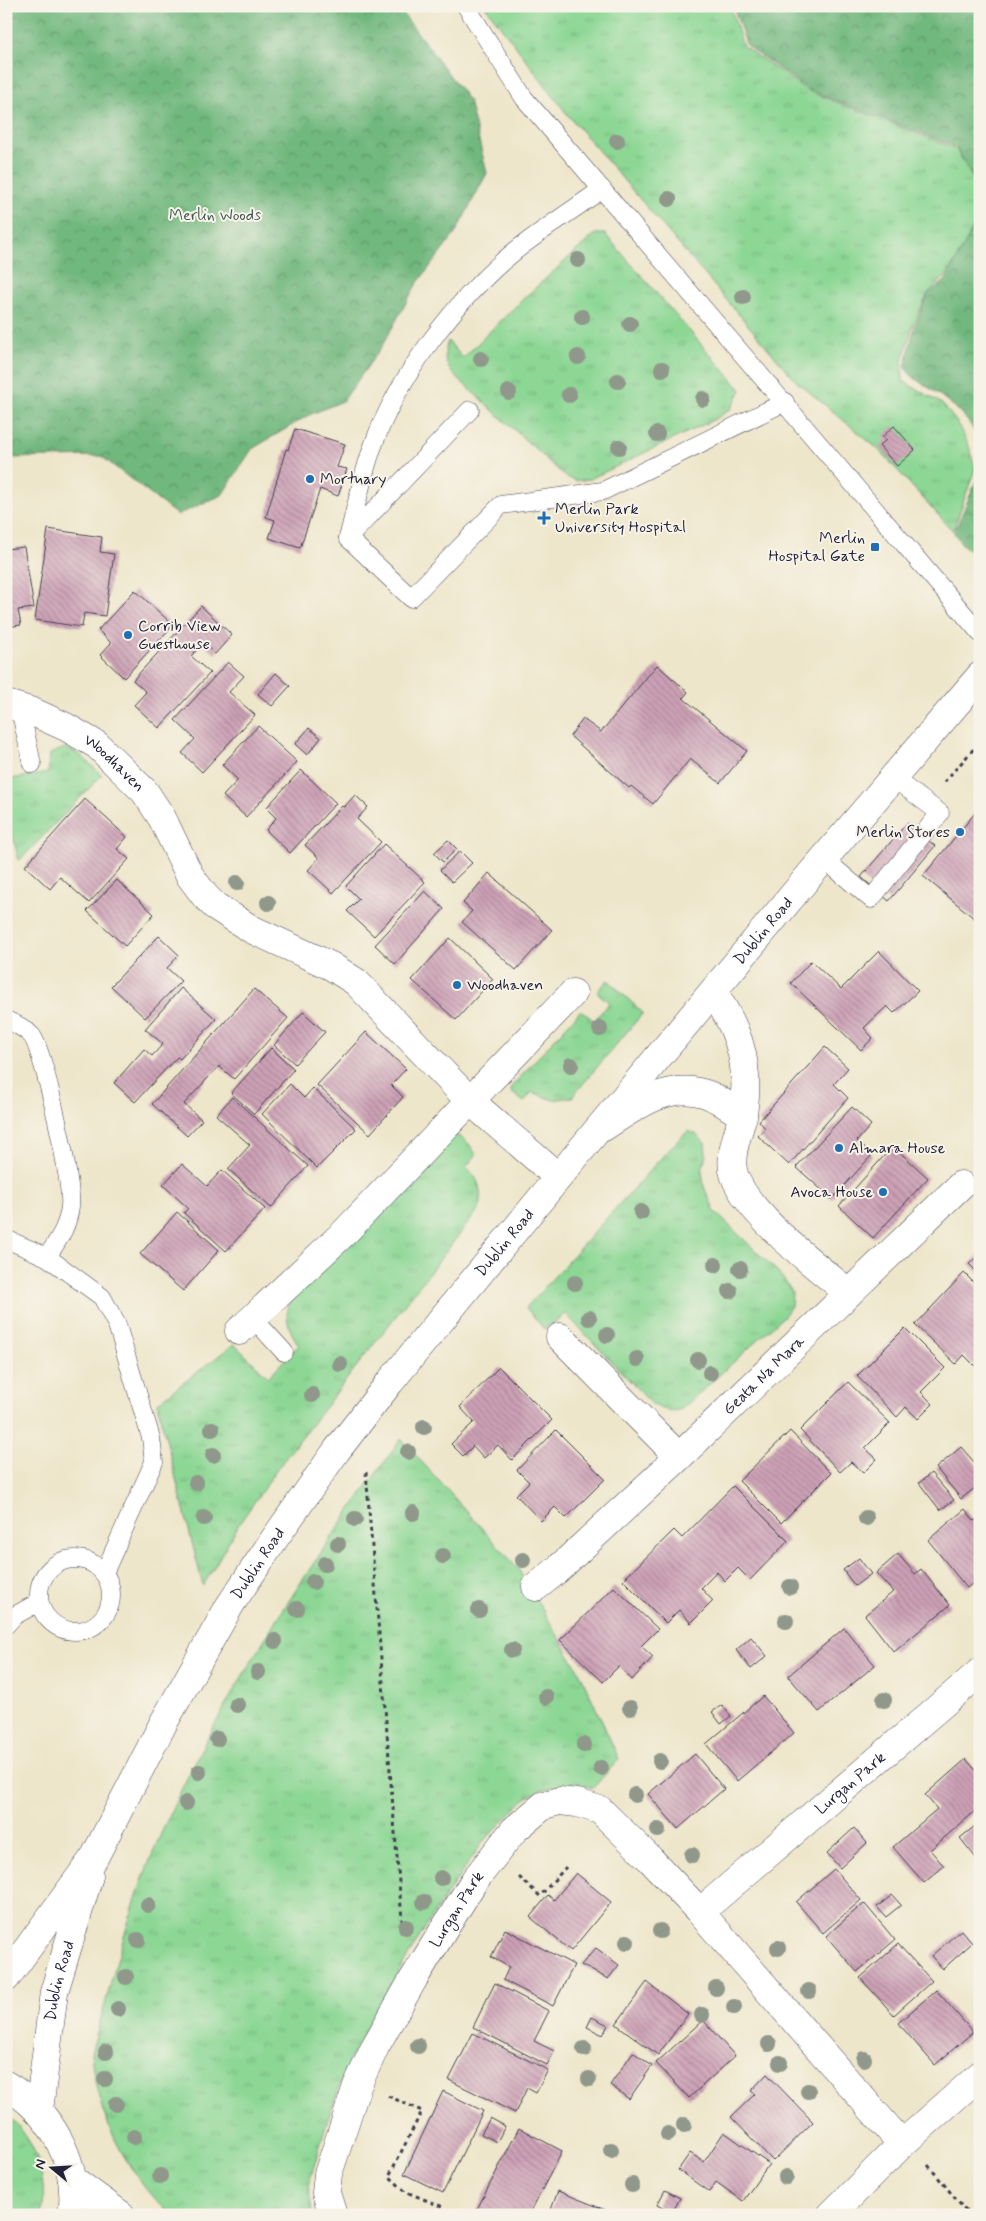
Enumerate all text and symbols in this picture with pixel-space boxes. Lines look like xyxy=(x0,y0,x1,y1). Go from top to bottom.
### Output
park label: Merlin Woods xyxy=(169,205,261,226)
place label: Mortuary xyxy=(320,469,387,490)
marker: Mortuary xyxy=(304,473,316,485)
place label: Merlin Park University Hospital xyxy=(555,499,686,538)
marker: Merlin Park University Hospital xyxy=(537,511,551,525)
place label: Merlin Hospital Gate xyxy=(768,528,865,567)
marker: Merlin Hospital Gate xyxy=(869,541,881,553)
place label: Corrib View Guesthouse xyxy=(138,616,221,655)
marker: Corrib View Guesthouse xyxy=(122,629,134,641)
street label: Woodhaven xyxy=(80,729,149,797)
place label: Merlin Stores xyxy=(856,822,950,843)
marker: Merlin Stores xyxy=(954,826,966,838)
street label: Dublin Road xyxy=(729,893,798,969)
place label: Woodhaven xyxy=(467,975,543,996)
marker: Woodhaven xyxy=(451,979,463,991)
place label: Almara House xyxy=(849,1138,946,1159)
marker: Almara House xyxy=(833,1142,845,1154)
place label: Avoca House xyxy=(790,1182,873,1203)
marker: Avoca House xyxy=(877,1186,889,1198)
street label: Dublin Road xyxy=(470,1204,539,1281)
street label: Geata Na Mara xyxy=(718,1331,809,1420)
street label: Dublin Road xyxy=(226,1524,290,1603)
street label: Lurgan Park xyxy=(811,1747,890,1819)
street label: Lurgan Park xyxy=(425,1867,489,1951)
street label: Dublin Road xyxy=(40,1938,79,2022)
north arrow xyxy=(28,2144,78,2194)
text: N xyxy=(31,2157,51,2172)

